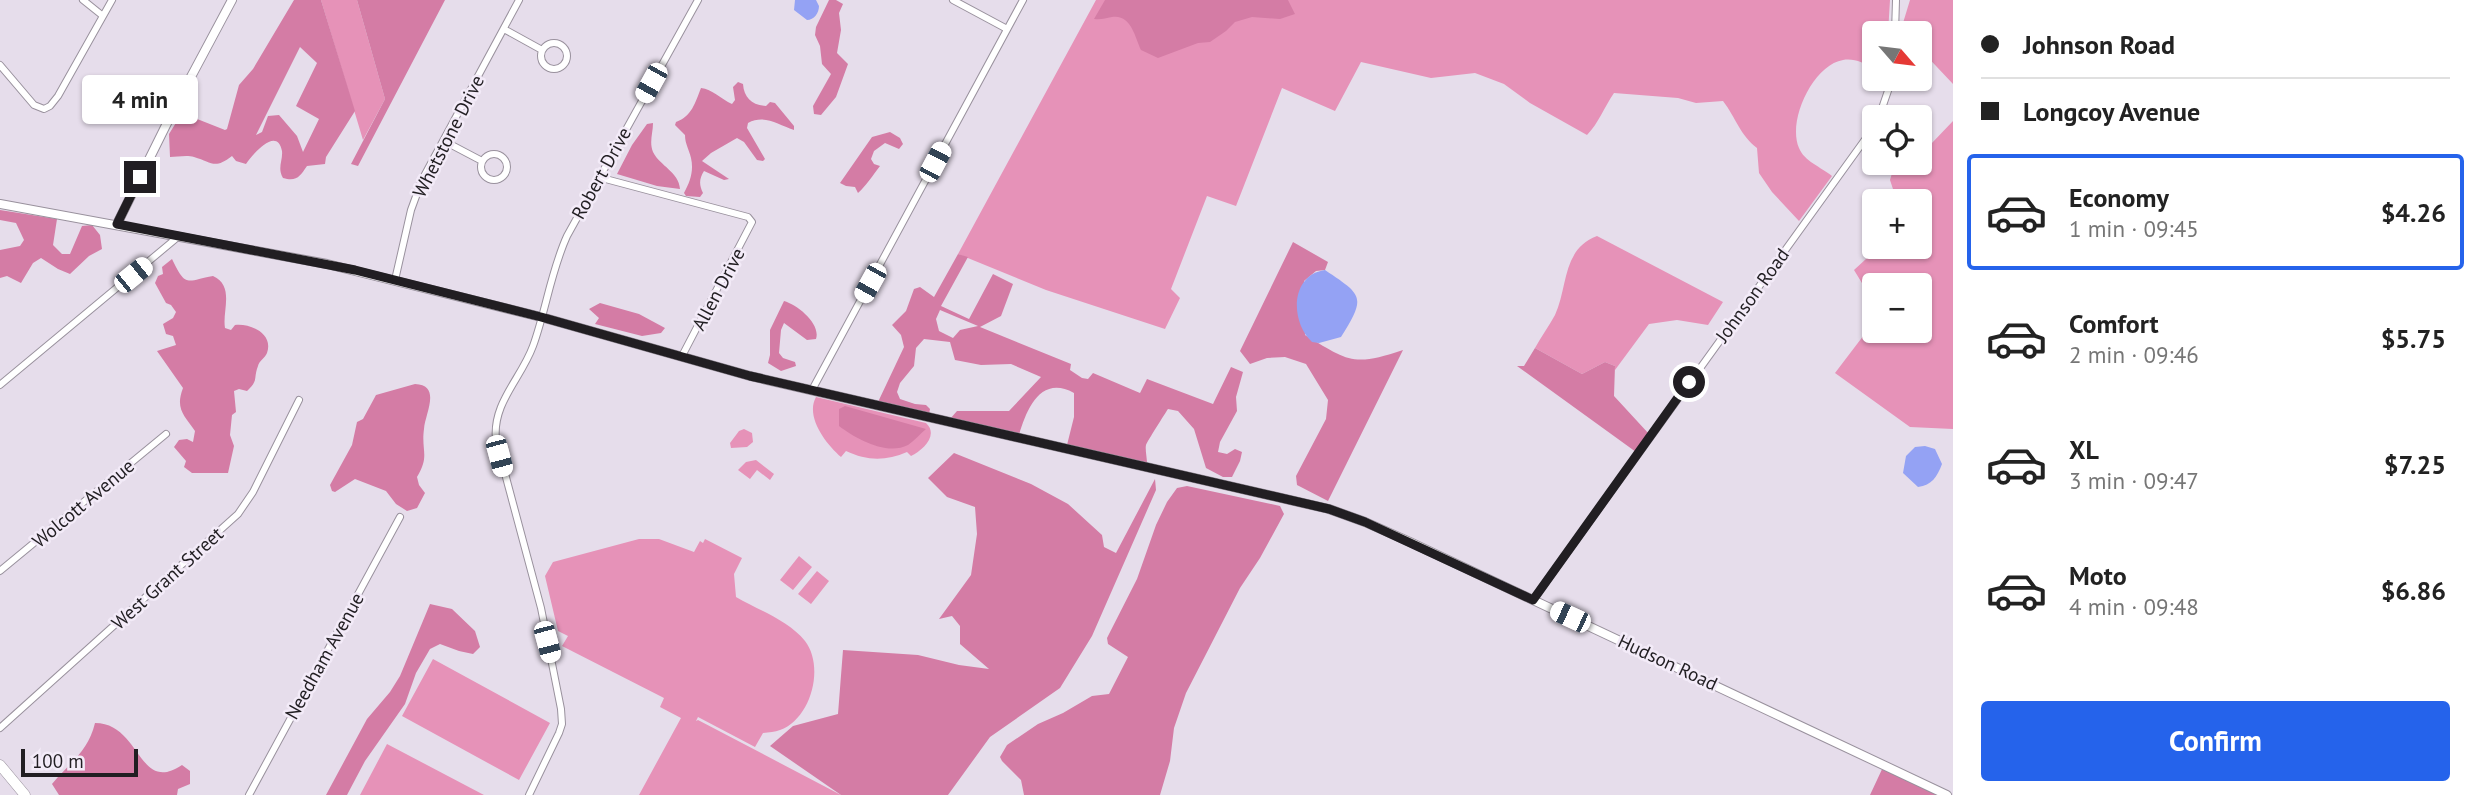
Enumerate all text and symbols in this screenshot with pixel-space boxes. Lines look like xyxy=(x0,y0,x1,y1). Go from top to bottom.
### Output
north arrow xyxy=(1862,21,1932,91)
map controls xyxy=(1862,21,1932,343)
text: Johnson Road xyxy=(2023,28,2175,61)
car xyxy=(632,60,671,106)
street label: Whetstone Drive xyxy=(407,71,489,201)
callout: 4 min xyxy=(82,76,198,124)
text: 4 min xyxy=(112,85,168,114)
text: Longcoy Avenue xyxy=(2023,95,2200,128)
button: locate xyxy=(1862,105,1932,175)
street label: Robert Drive xyxy=(566,123,636,223)
car xyxy=(916,139,955,185)
route end xyxy=(124,161,156,193)
icon: car xyxy=(1985,181,2048,244)
text: Economy xyxy=(2069,181,2169,214)
button: + xyxy=(1862,189,1932,259)
text: $4.26 xyxy=(2381,196,2446,229)
text: 1 min · 09:45 xyxy=(2069,214,2199,243)
street label: Johnson Road xyxy=(1709,243,1794,348)
street label: Allen Drive xyxy=(686,244,750,334)
car xyxy=(111,254,156,296)
car xyxy=(851,260,890,306)
button: − xyxy=(1862,273,1932,343)
icon: car xyxy=(1985,307,2048,370)
text: Comfort xyxy=(2069,307,2159,340)
text: $5.75 xyxy=(2381,322,2446,355)
text: 2 min · 09:46 xyxy=(2069,340,2199,369)
route start xyxy=(1673,366,1705,398)
car xyxy=(484,433,515,479)
icon: car xyxy=(1985,433,2048,496)
text: XL xyxy=(2069,433,2099,466)
text: $7.25 xyxy=(2384,448,2446,481)
street label: Wolcott Avenue xyxy=(27,453,139,553)
text: 3 min · 09:47 xyxy=(2069,466,2199,495)
street label: West Grant Street xyxy=(106,521,228,634)
icon: car xyxy=(1985,559,2048,622)
text: Moto xyxy=(2069,559,2127,592)
text: $6.86 xyxy=(2381,574,2446,607)
street label: Needham Avenue xyxy=(279,588,369,724)
text: 4 min · 09:48 xyxy=(2069,592,2199,621)
car xyxy=(1547,599,1594,635)
car xyxy=(532,619,563,665)
street label: Hudson Road xyxy=(1614,628,1722,696)
button: Confirm xyxy=(1981,701,2450,781)
scale bar xyxy=(21,746,138,778)
text: 100 m xyxy=(32,749,84,773)

